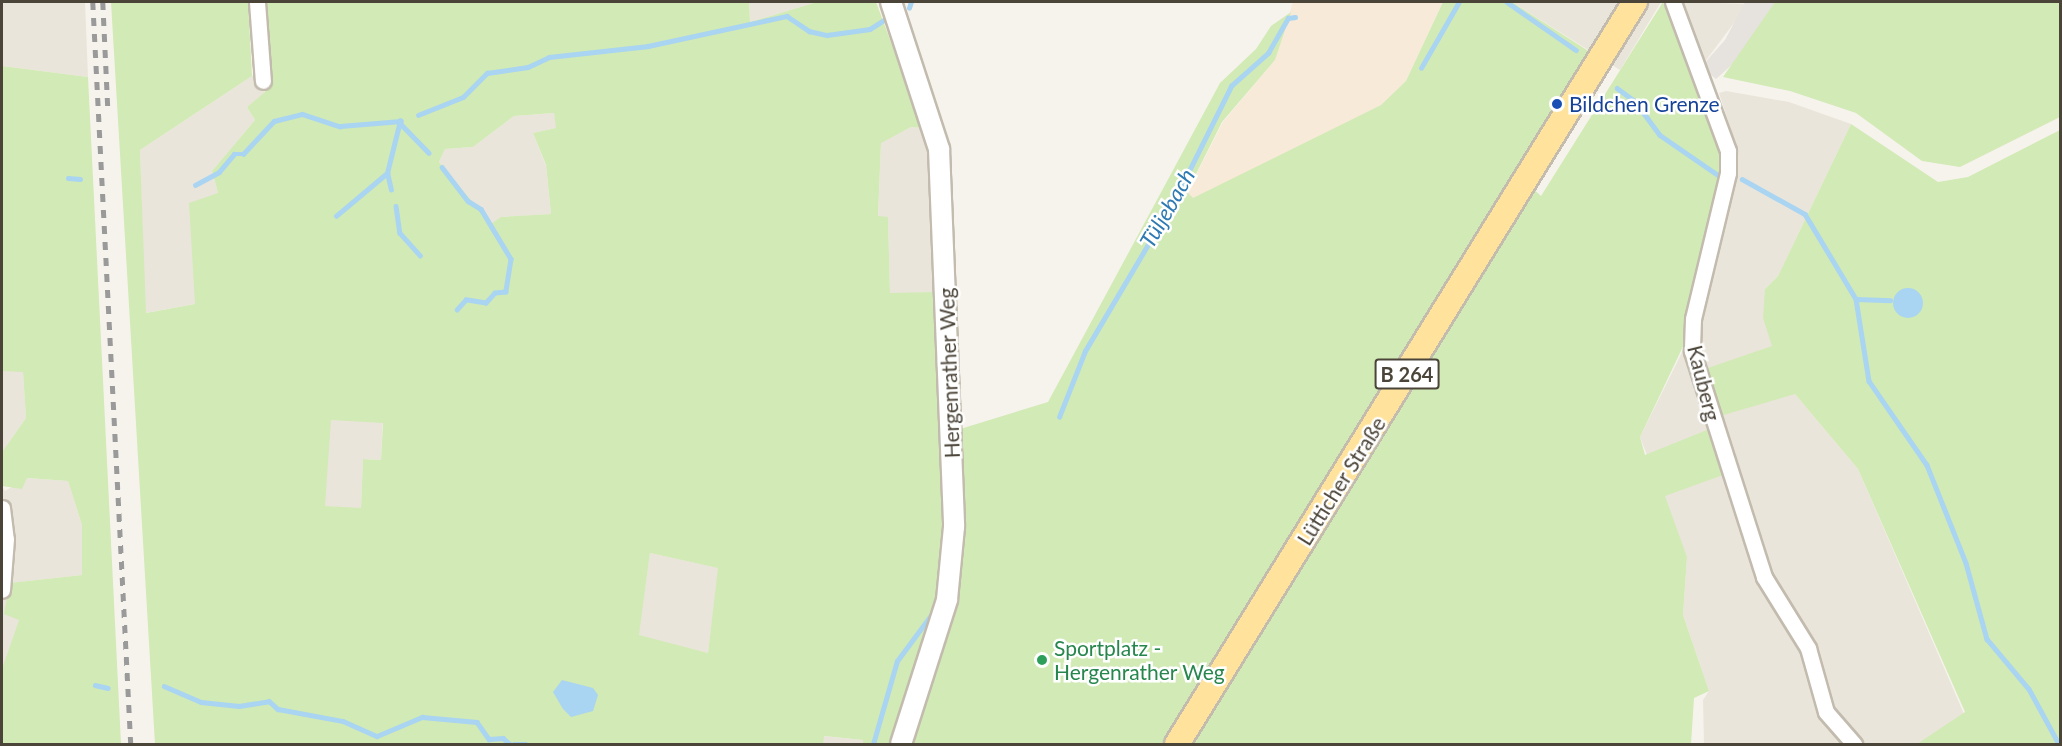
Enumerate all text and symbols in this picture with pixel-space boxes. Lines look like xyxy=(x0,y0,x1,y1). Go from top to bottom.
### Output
place label: Bildchen Grenze xyxy=(1569,91,1720,117)
marker: Bildchen Grenze xyxy=(1550,97,1564,111)
water label: Tüljebach xyxy=(1134,164,1200,252)
street label: Hergenrather Weg xyxy=(933,287,965,459)
street label: Kauberg xyxy=(1682,343,1726,423)
road number: B 264 xyxy=(1374,357,1440,391)
street label: Lütticher Straße xyxy=(1291,412,1391,550)
place label: Sportplatz - Hergenrather Weg xyxy=(1054,635,1225,685)
marker: Sportplatz - Hergenrather Weg xyxy=(1035,653,1049,667)

